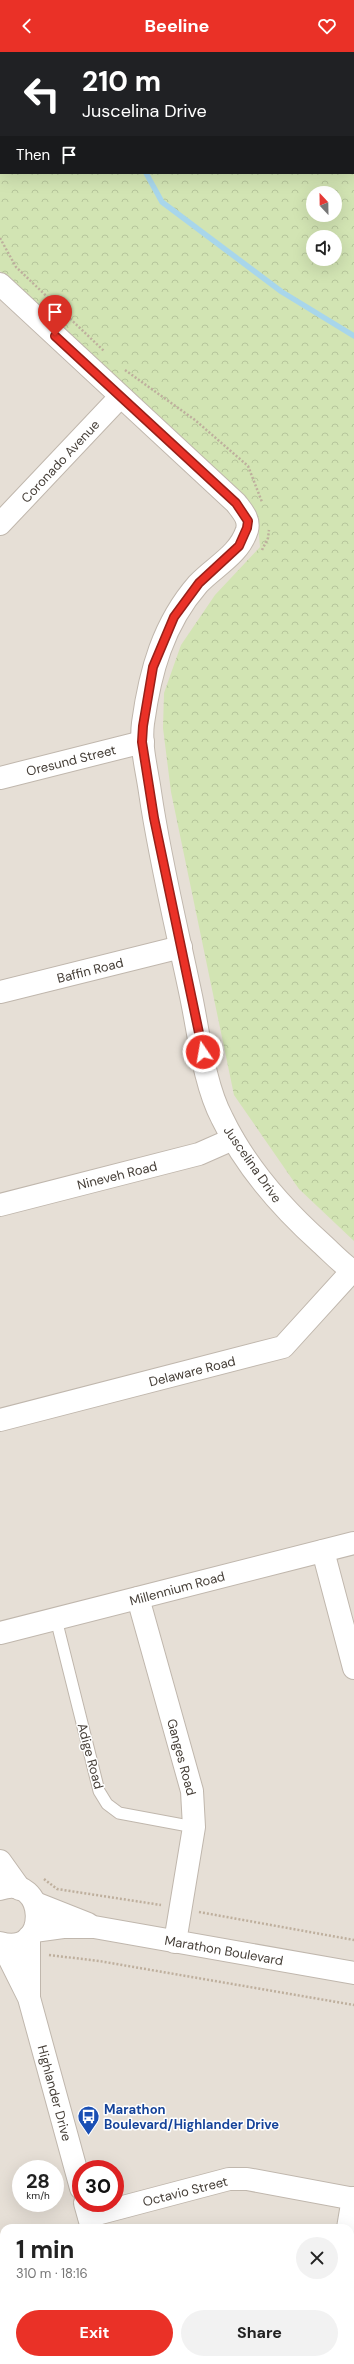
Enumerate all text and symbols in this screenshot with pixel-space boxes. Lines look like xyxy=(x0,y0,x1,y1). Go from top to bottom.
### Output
text: Beeline xyxy=(145,14,209,38)
icon: back xyxy=(16,15,38,37)
icon: heart xyxy=(316,15,338,37)
text: 210 m xyxy=(82,63,161,100)
icon: left xyxy=(16,68,68,120)
text: Juscelina Drive xyxy=(82,99,207,123)
icon: arrive xyxy=(58,144,80,166)
text: Then xyxy=(16,145,50,165)
north arrow xyxy=(306,186,342,222)
map controls xyxy=(306,186,342,266)
button: sound xyxy=(306,230,342,266)
pin xyxy=(38,295,72,336)
icon: arrive xyxy=(44,301,66,323)
street label: Coronado Avenue xyxy=(18,416,103,506)
street label: Oresund Street xyxy=(24,741,118,780)
street label: Baffin Road xyxy=(55,954,125,987)
position arrow xyxy=(182,1031,224,1073)
street label: Juscelina Drive xyxy=(220,1123,285,1206)
street label: Nineveh Road xyxy=(75,1157,159,1194)
street label: Delaware Road xyxy=(147,1353,237,1390)
street label: Millennium Road xyxy=(128,1568,227,1609)
street label: Ganges Road xyxy=(163,1717,200,1797)
street label: Adige Road xyxy=(74,1721,107,1791)
street label: Marathon Boulevard xyxy=(163,1932,285,1969)
street label: Highlander Drive xyxy=(34,2043,76,2143)
place label: Marathon Boulevard/Highlander Drive xyxy=(104,2101,279,2133)
bus stop icon: Marathon Boulevard/Highlander Drive xyxy=(76,2103,102,2136)
speed limit sign: 30 xyxy=(72,2160,124,2212)
text: 28 xyxy=(26,2168,50,2194)
street label: Octavio Street xyxy=(141,2173,229,2210)
text: km/h xyxy=(26,2189,50,2202)
text: 1 min xyxy=(16,2234,74,2265)
button: close xyxy=(296,2237,338,2279)
text: 310 m · 18:16 xyxy=(16,2265,88,2282)
button: Exit xyxy=(16,2310,173,2356)
button: Share xyxy=(181,2310,338,2356)

